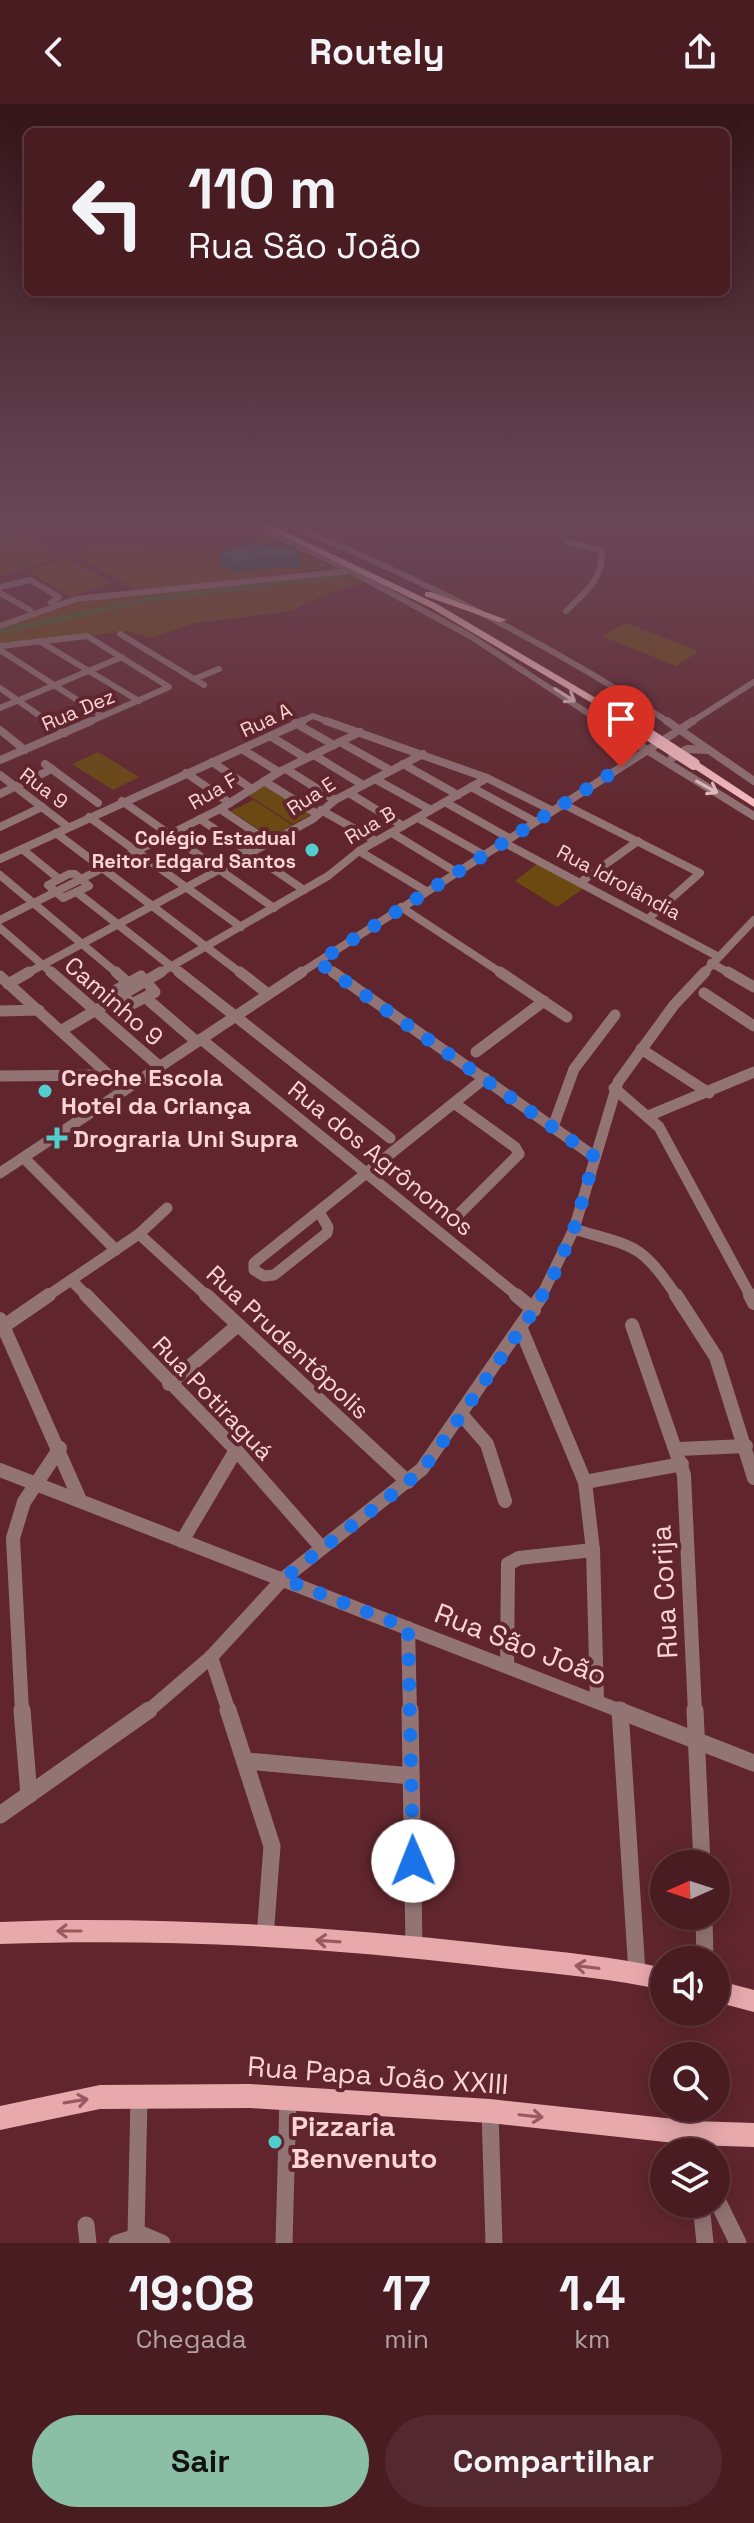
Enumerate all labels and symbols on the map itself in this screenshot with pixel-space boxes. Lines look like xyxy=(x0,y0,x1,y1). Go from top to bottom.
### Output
street label: Rua Dez xyxy=(38,683,118,737)
pin xyxy=(587,685,655,767)
one-way arrow xyxy=(553,687,575,703)
street label: Rua A xyxy=(236,697,296,743)
street label: Rua 9 xyxy=(15,761,73,815)
street label: Rua F xyxy=(184,767,242,815)
street label: Rua E xyxy=(282,771,340,821)
one-way arrow xyxy=(694,780,718,795)
street label: Rua B xyxy=(340,800,400,850)
place label: Colégio Estadual Reitor Edgard Santos xyxy=(92,825,296,874)
street label: Rua Idrolândia xyxy=(553,838,685,926)
marker: Colégio Estadual Reitor Edgard Santos xyxy=(303,841,321,859)
street label: Caminho 9 xyxy=(58,950,170,1052)
place label: Creche Escola Hotel da Criança xyxy=(61,1062,251,1121)
street label: Rua dos Agrônomos xyxy=(282,1074,480,1242)
marker: Creche Escola Hotel da Criança xyxy=(36,1082,54,1100)
place label: Drograria Uni Supra xyxy=(73,1123,298,1154)
marker: Drograria Uni Supra xyxy=(48,1129,66,1147)
street label: Rua Prudentôpolis xyxy=(200,1258,376,1426)
street label: Rua Potiraguá xyxy=(146,1329,280,1467)
street label: Rua Corija xyxy=(643,1524,685,1660)
street label: Rua São João xyxy=(430,1595,612,1693)
position arrow xyxy=(371,1819,455,1903)
north arrow xyxy=(650,1850,730,1930)
one-way arrow xyxy=(56,1923,83,1939)
one-way arrow xyxy=(316,1933,342,1948)
one-way arrow xyxy=(575,1959,600,1974)
street label: Rua Papa João XXIII xyxy=(246,2048,510,2102)
one-way arrow xyxy=(63,2092,88,2107)
place label: Pizzaria Benvenuto xyxy=(291,2108,437,2176)
one-way arrow xyxy=(517,2108,544,2123)
marker: Pizzaria Benvenuto xyxy=(266,2133,284,2151)

